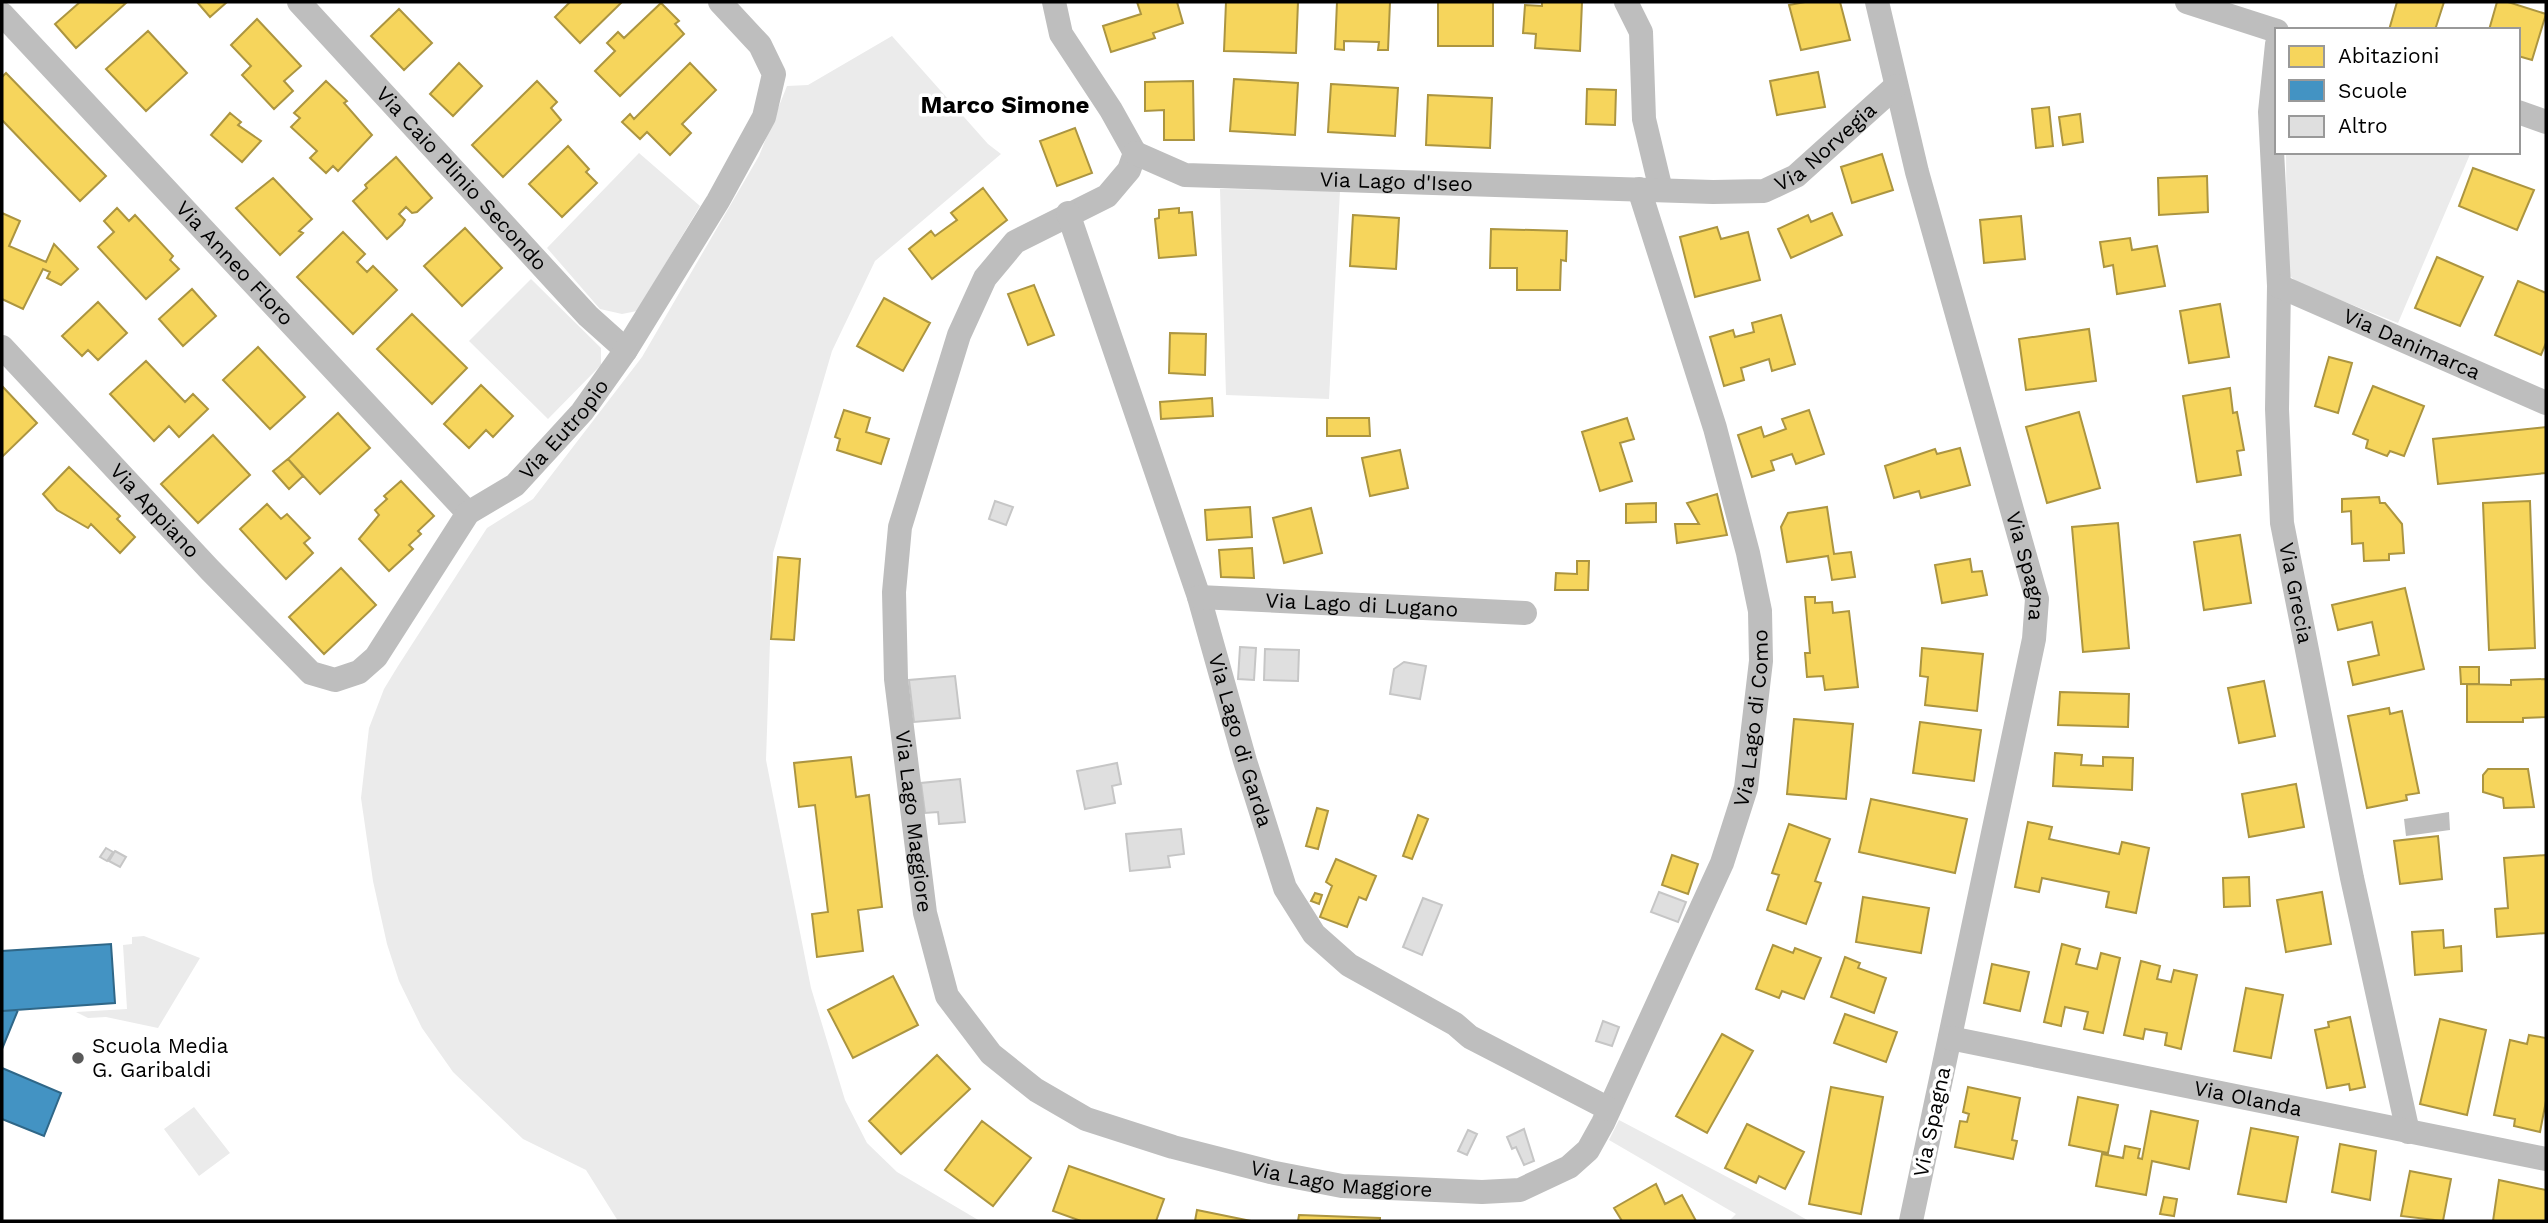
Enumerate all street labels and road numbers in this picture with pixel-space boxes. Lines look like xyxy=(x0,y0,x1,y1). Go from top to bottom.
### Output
street label: Via Caio Plinio Secondo xyxy=(371,81,553,276)
street label: Via Norvegia xyxy=(1770,97,1881,196)
street label: Via Lago d'Iseo xyxy=(1319,166,1473,196)
street label: Via Anneo Floro xyxy=(171,195,299,330)
street label: Via Danimarca xyxy=(2340,303,2485,385)
street label: Via Eutropio xyxy=(513,374,614,484)
street label: Via Appiano xyxy=(105,458,205,563)
street label: Via Spagna xyxy=(2001,509,2050,622)
street label: Via Grecia xyxy=(2274,540,2318,646)
street label: Via Lago di Lugano xyxy=(1265,587,1459,622)
street label: Via Lago di Como xyxy=(1728,629,1773,810)
street label: Via Lago di Garda xyxy=(1204,651,1278,830)
street label: Via Lago Maggiore xyxy=(890,728,938,914)
street label: Via Spagna xyxy=(1908,1064,1955,1179)
street label: Via Olanda xyxy=(2192,1075,2304,1121)
street label: Via Lago Maggiore xyxy=(1248,1154,1433,1202)

